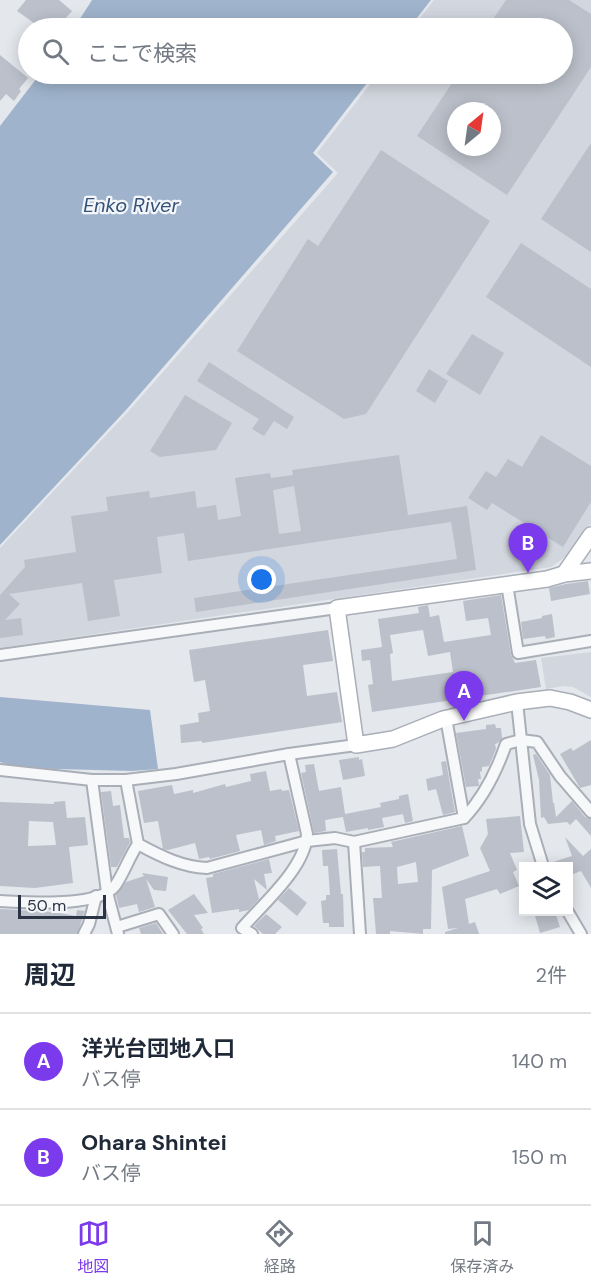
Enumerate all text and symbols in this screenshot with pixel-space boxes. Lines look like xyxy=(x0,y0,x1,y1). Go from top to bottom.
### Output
search box xyxy=(18,18,573,84)
icon: search xyxy=(39,35,72,68)
text: ここで検索 xyxy=(87,39,197,68)
north arrow xyxy=(447,102,501,156)
water label: Enko River xyxy=(83,192,179,218)
pin: B xyxy=(508,524,548,573)
your location xyxy=(247,565,276,594)
pin: A xyxy=(444,672,484,721)
map controls xyxy=(519,862,573,916)
button: layers xyxy=(519,862,573,916)
scale bar xyxy=(18,892,106,920)
text: 50 m xyxy=(27,895,66,916)
text: 周辺 xyxy=(24,958,76,992)
text: 2件 xyxy=(535,962,567,988)
text: 洋光台団地入口 xyxy=(81,1034,235,1063)
text: A xyxy=(36,1048,51,1074)
text: 140 m xyxy=(512,1048,567,1074)
text: バス停 xyxy=(81,1066,141,1092)
text: Ohara Shintei xyxy=(81,1128,227,1157)
text: B xyxy=(37,1144,50,1170)
text: 150 m xyxy=(512,1144,567,1170)
text: バス停 xyxy=(81,1160,141,1186)
tab: 地図 xyxy=(77,1217,110,1277)
tab: 経路 xyxy=(263,1217,296,1277)
tab: 保存済み xyxy=(450,1217,514,1277)

